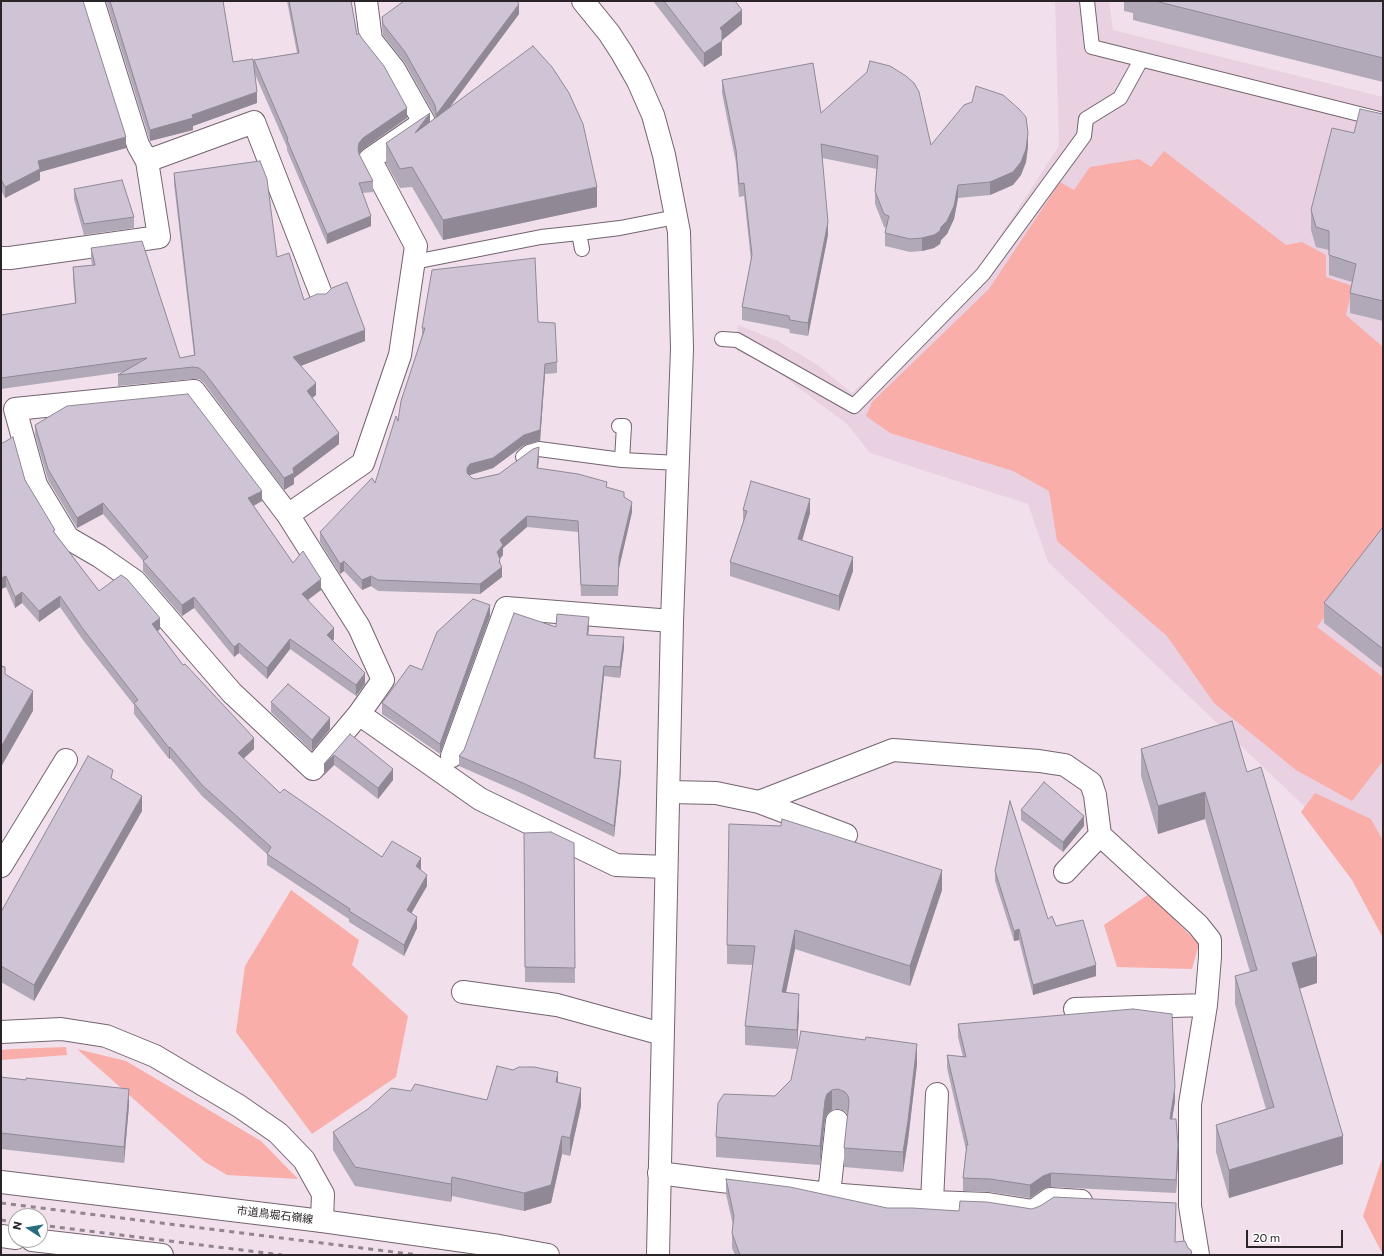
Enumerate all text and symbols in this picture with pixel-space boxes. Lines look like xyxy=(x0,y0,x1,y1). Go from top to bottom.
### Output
street label: 市道鳥堀石嶺線 xyxy=(236,1204,314,1226)
north arrow xyxy=(8,1208,48,1248)
text: N xyxy=(10,1220,24,1231)
scale bar xyxy=(1248,1222,1345,1248)
text: 20 m xyxy=(1253,1230,1280,1244)

